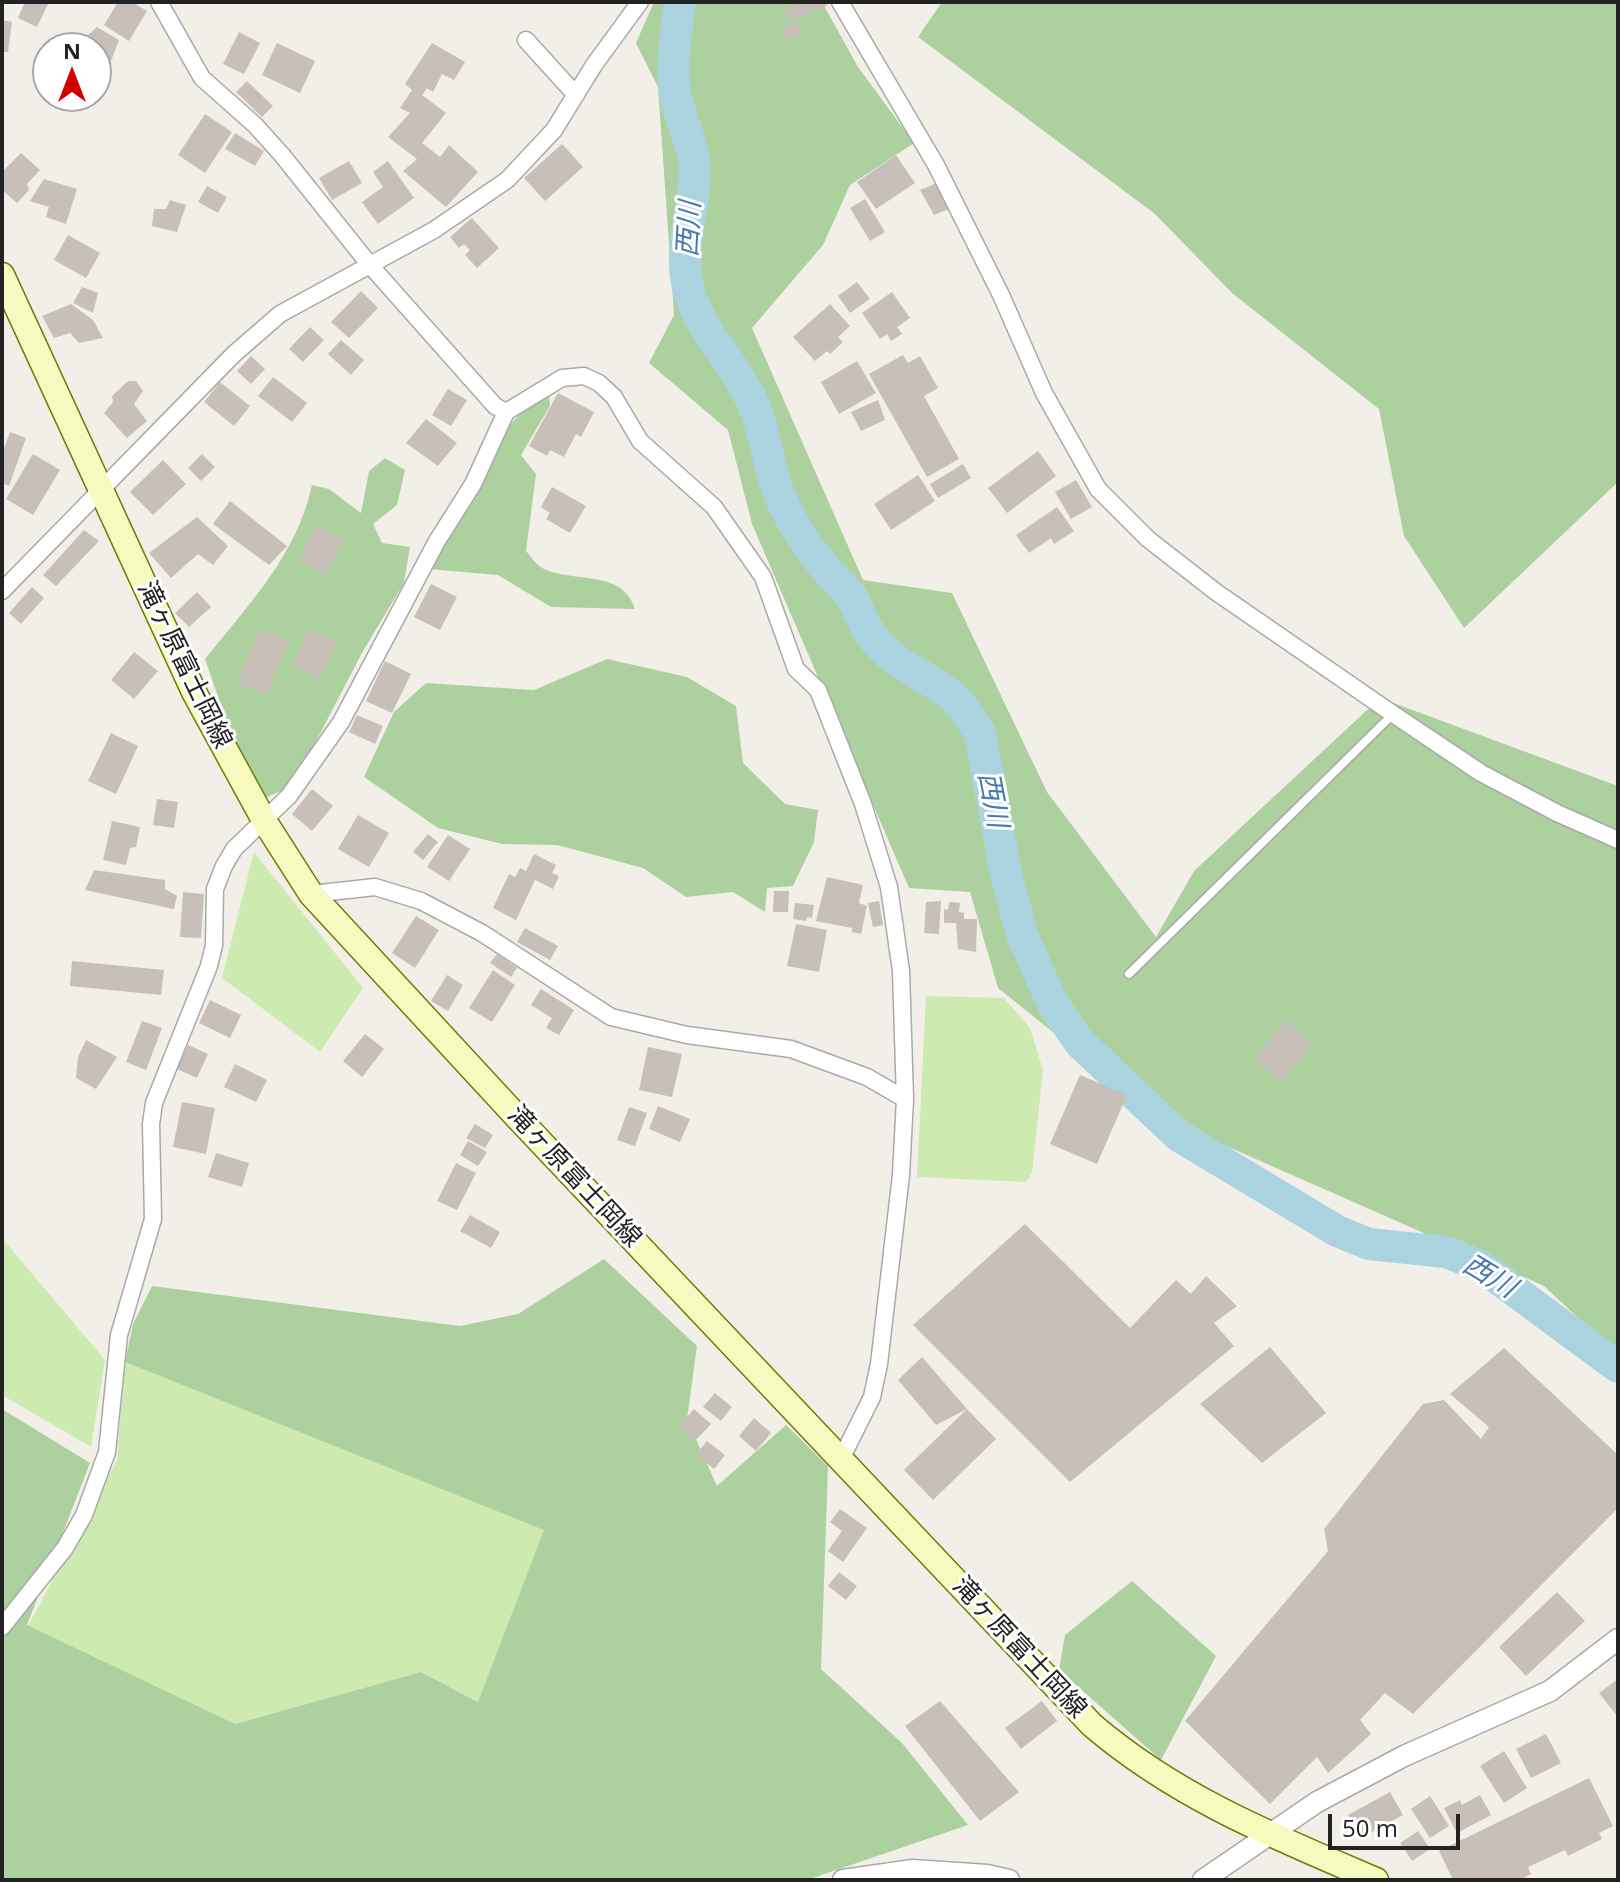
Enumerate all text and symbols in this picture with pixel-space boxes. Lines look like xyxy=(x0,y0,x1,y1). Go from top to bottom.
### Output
north arrow xyxy=(32,32,112,112)
text: N xyxy=(63,35,81,65)
water label: 西川 xyxy=(672,200,708,258)
street label: 滝ヶ原富士岡線 xyxy=(130,576,238,754)
water label: 西川 xyxy=(970,769,1014,831)
street label: 滝ヶ原富士岡線 xyxy=(501,1100,647,1254)
water label: 西川 xyxy=(1456,1248,1522,1306)
street label: 滝ヶ原富士岡線 xyxy=(946,1571,1092,1725)
scale bar xyxy=(1332,1798,1464,1848)
text: 50 m xyxy=(1342,1811,1398,1844)

